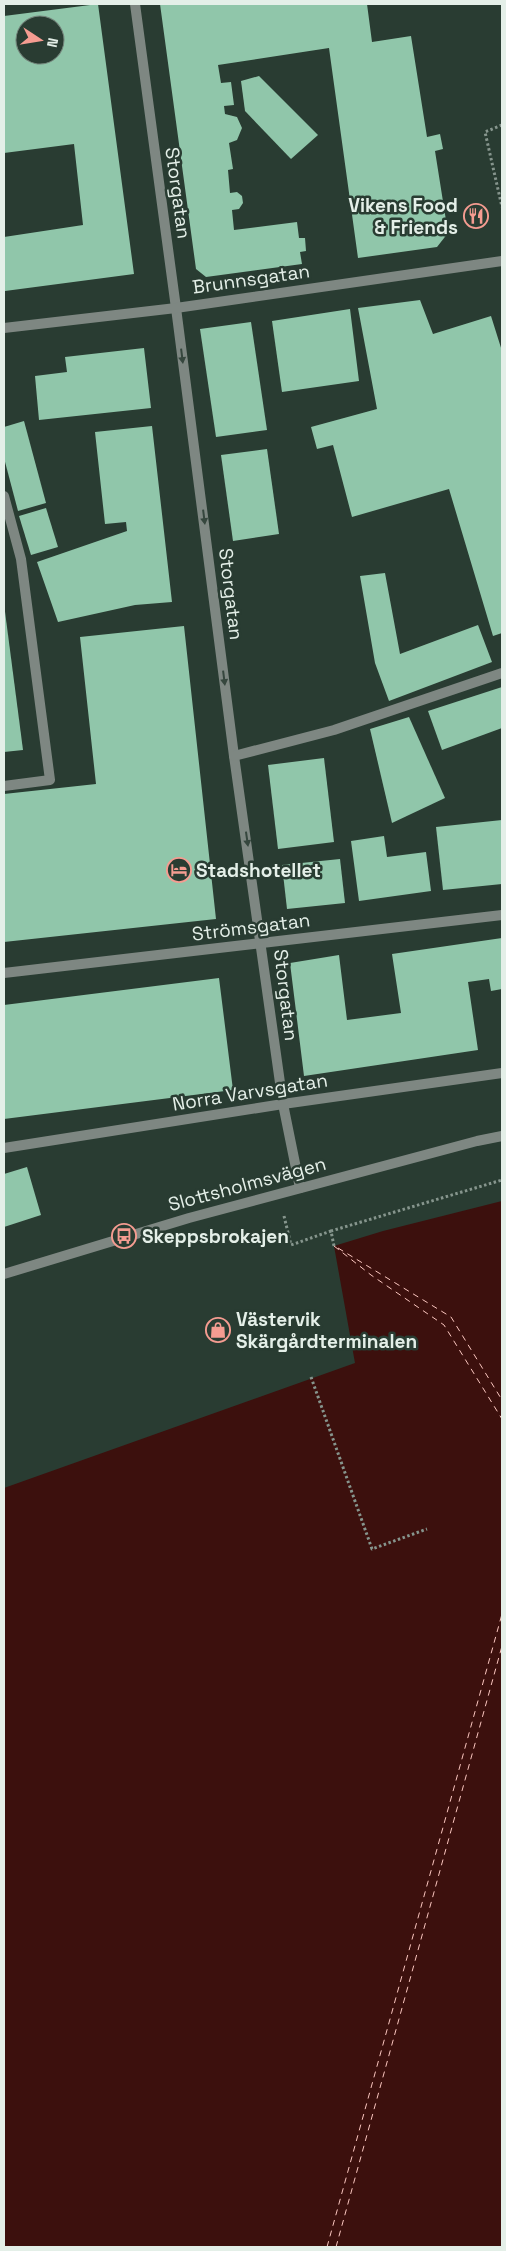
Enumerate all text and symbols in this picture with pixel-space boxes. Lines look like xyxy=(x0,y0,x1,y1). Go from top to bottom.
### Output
north arrow xyxy=(15,15,65,65)
text: N xyxy=(43,36,62,49)
street label: Storgatan xyxy=(159,146,197,240)
place label: Vikens Food & Friends xyxy=(348,193,458,240)
restaurant icon: Vikens Food & Friends xyxy=(463,203,489,229)
street label: Brunnsgatan xyxy=(191,258,311,300)
one-way arrow xyxy=(179,348,187,364)
one-way arrow xyxy=(200,510,208,526)
street label: Storgatan xyxy=(213,547,249,641)
one-way arrow xyxy=(220,671,228,687)
one-way arrow xyxy=(243,832,251,848)
hotel icon: Stadshotellet xyxy=(166,857,192,883)
place label: Stadshotellet xyxy=(196,858,321,883)
street label: Strömsgatan xyxy=(190,907,312,947)
street label: Storgatan xyxy=(268,948,304,1042)
street label: Norra Varvsgatan xyxy=(171,1067,329,1117)
street label: Slottsholmsvägen xyxy=(165,1151,329,1217)
bus stop icon: Skeppsbrokajen xyxy=(111,1223,137,1249)
place label: Skeppsbrokajen xyxy=(142,1224,289,1249)
place label: Västervik Skärgårdterminalen xyxy=(236,1307,417,1354)
shop icon: Västervik Skärgårdterminalen xyxy=(205,1317,231,1343)

